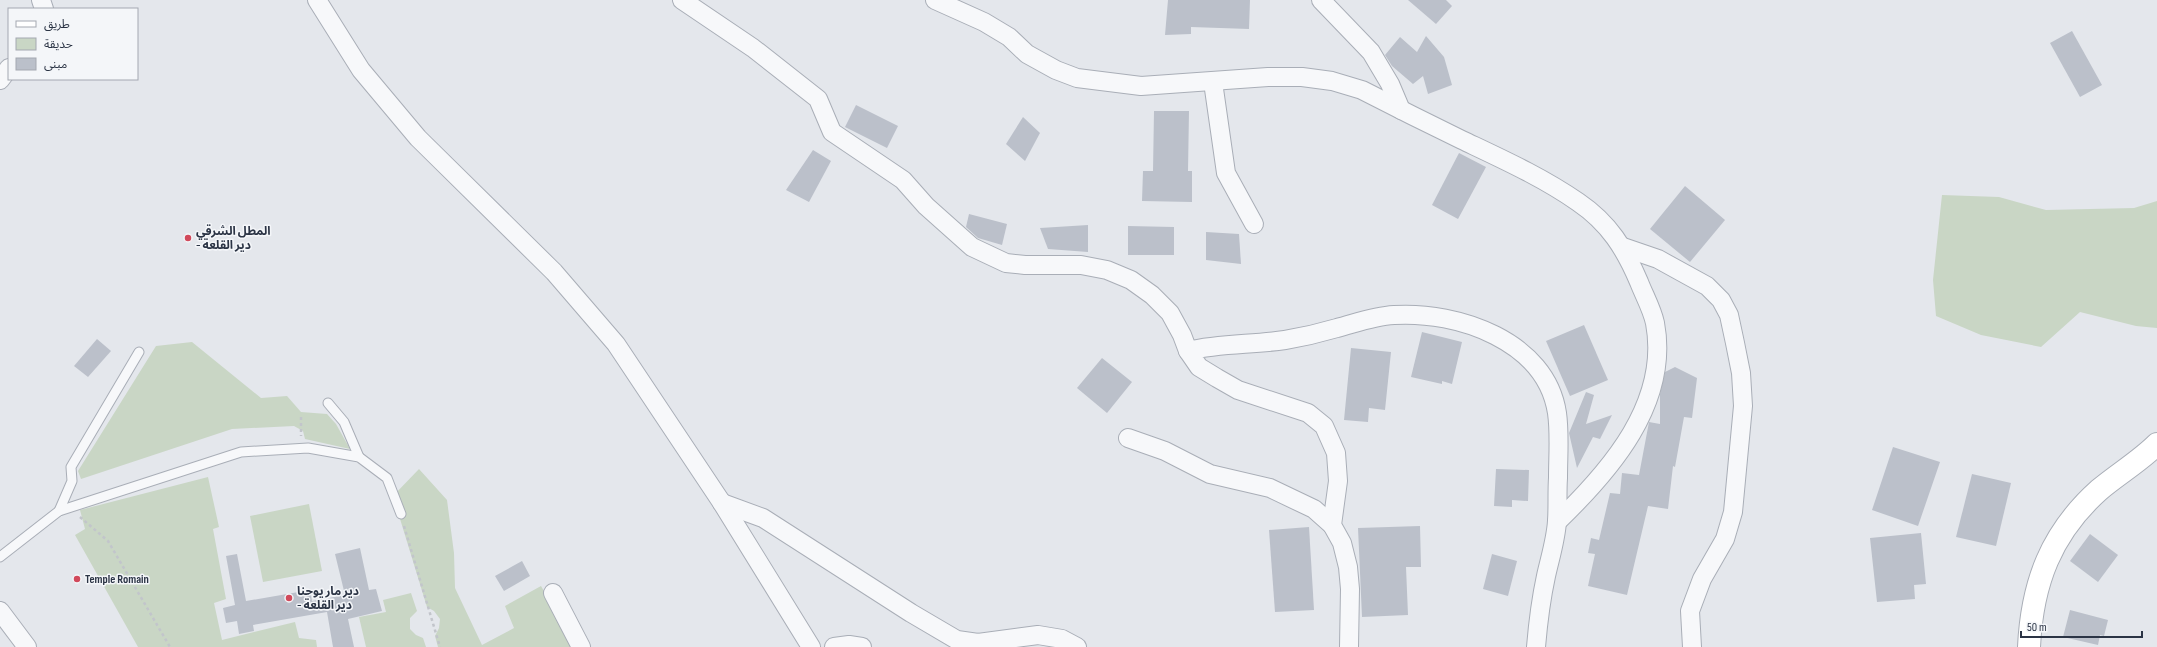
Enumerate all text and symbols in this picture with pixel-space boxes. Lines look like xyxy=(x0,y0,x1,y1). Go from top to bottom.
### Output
legend xyxy=(8,8,138,80)
text: طريق xyxy=(44,17,70,32)
text: حديقة xyxy=(44,37,73,52)
text: مبنى xyxy=(44,57,67,72)
place label: المطل الشرقي - دير القلعة xyxy=(196,224,271,253)
marker: المطل الشرقي - دير القلعة xyxy=(183,233,193,243)
place label: Temple Romain xyxy=(85,572,149,587)
marker: Temple Romain xyxy=(72,574,82,584)
place label: دير مار يوحنا - دير القلعة xyxy=(297,584,359,613)
marker: دير مار يوحنا - دير القلعة xyxy=(284,593,294,603)
scale bar xyxy=(2021,613,2142,639)
text: 50 m xyxy=(2027,620,2047,635)

